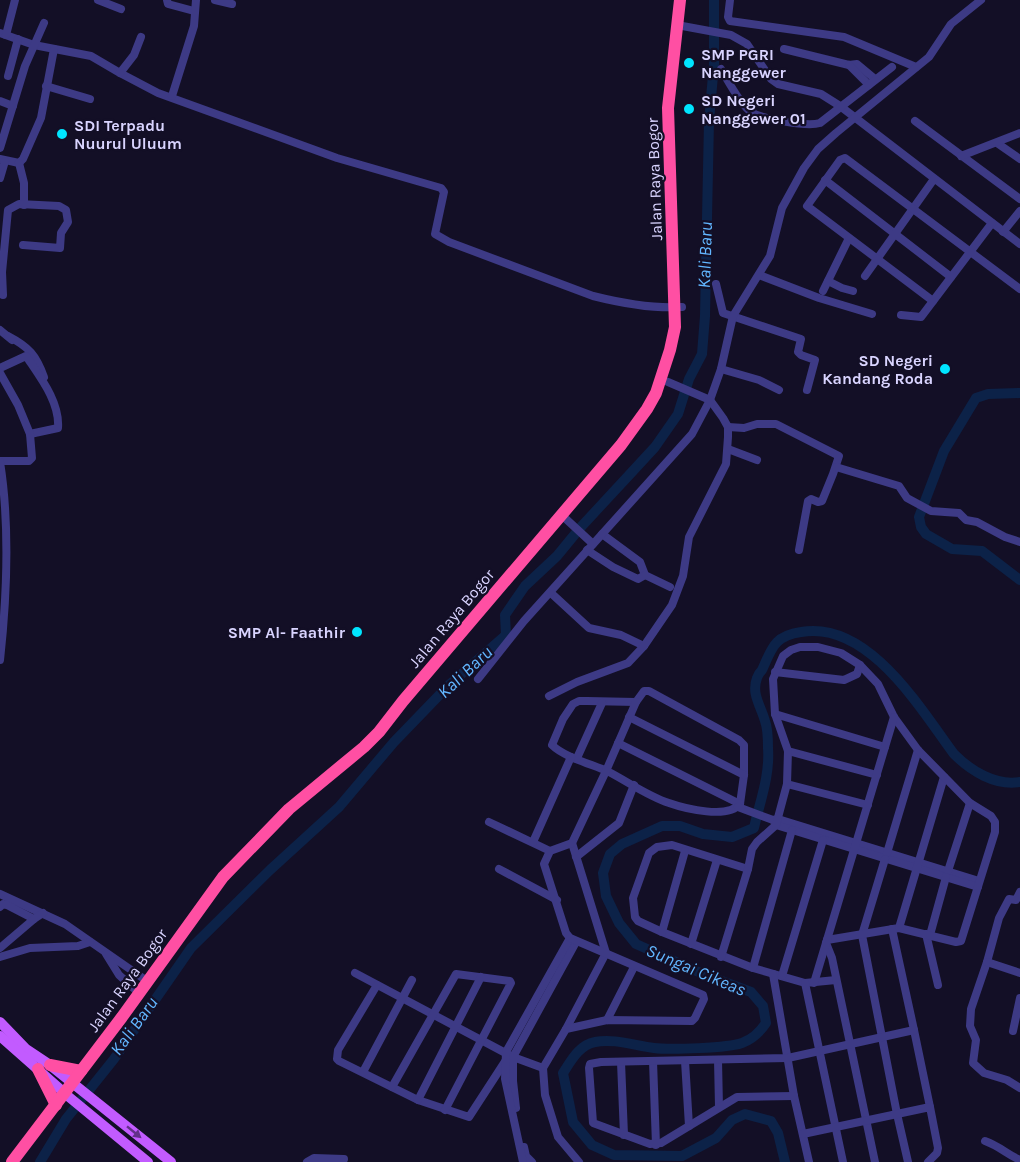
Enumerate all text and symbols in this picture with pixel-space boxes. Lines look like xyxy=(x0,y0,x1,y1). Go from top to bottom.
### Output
place label: SMP PGRI Nanggewer xyxy=(701,45,787,82)
marker: SMP PGRI Nanggewer xyxy=(682,56,696,70)
place label: SD Negeri Nanggewer 01 xyxy=(701,91,806,128)
marker: SD Negeri Nanggewer 01 xyxy=(682,102,696,116)
place label: SDI Terpadu Nuurul Uluum xyxy=(74,116,182,153)
street label: Jalan Raya Bogor xyxy=(643,117,666,241)
marker: SDI Terpadu Nuurul Uluum xyxy=(55,127,69,141)
water label: Kali Baru xyxy=(693,221,717,289)
place label: SD Negeri Kandang Roda xyxy=(822,351,933,388)
marker: SD Negeri Kandang Roda xyxy=(938,362,952,376)
street label: Jalan Raya Bogor xyxy=(405,565,498,672)
place label: SMP Al- Faathir xyxy=(228,623,346,642)
marker: SMP Al- Faathir xyxy=(350,625,364,639)
water label: Kali Baru xyxy=(433,641,497,703)
street label: Jalan Raya Bogor xyxy=(84,925,171,1036)
water label: Sungai Cikeas xyxy=(643,939,749,1001)
water label: Kali Baru xyxy=(105,992,163,1060)
one-way arrow xyxy=(126,1126,142,1139)

